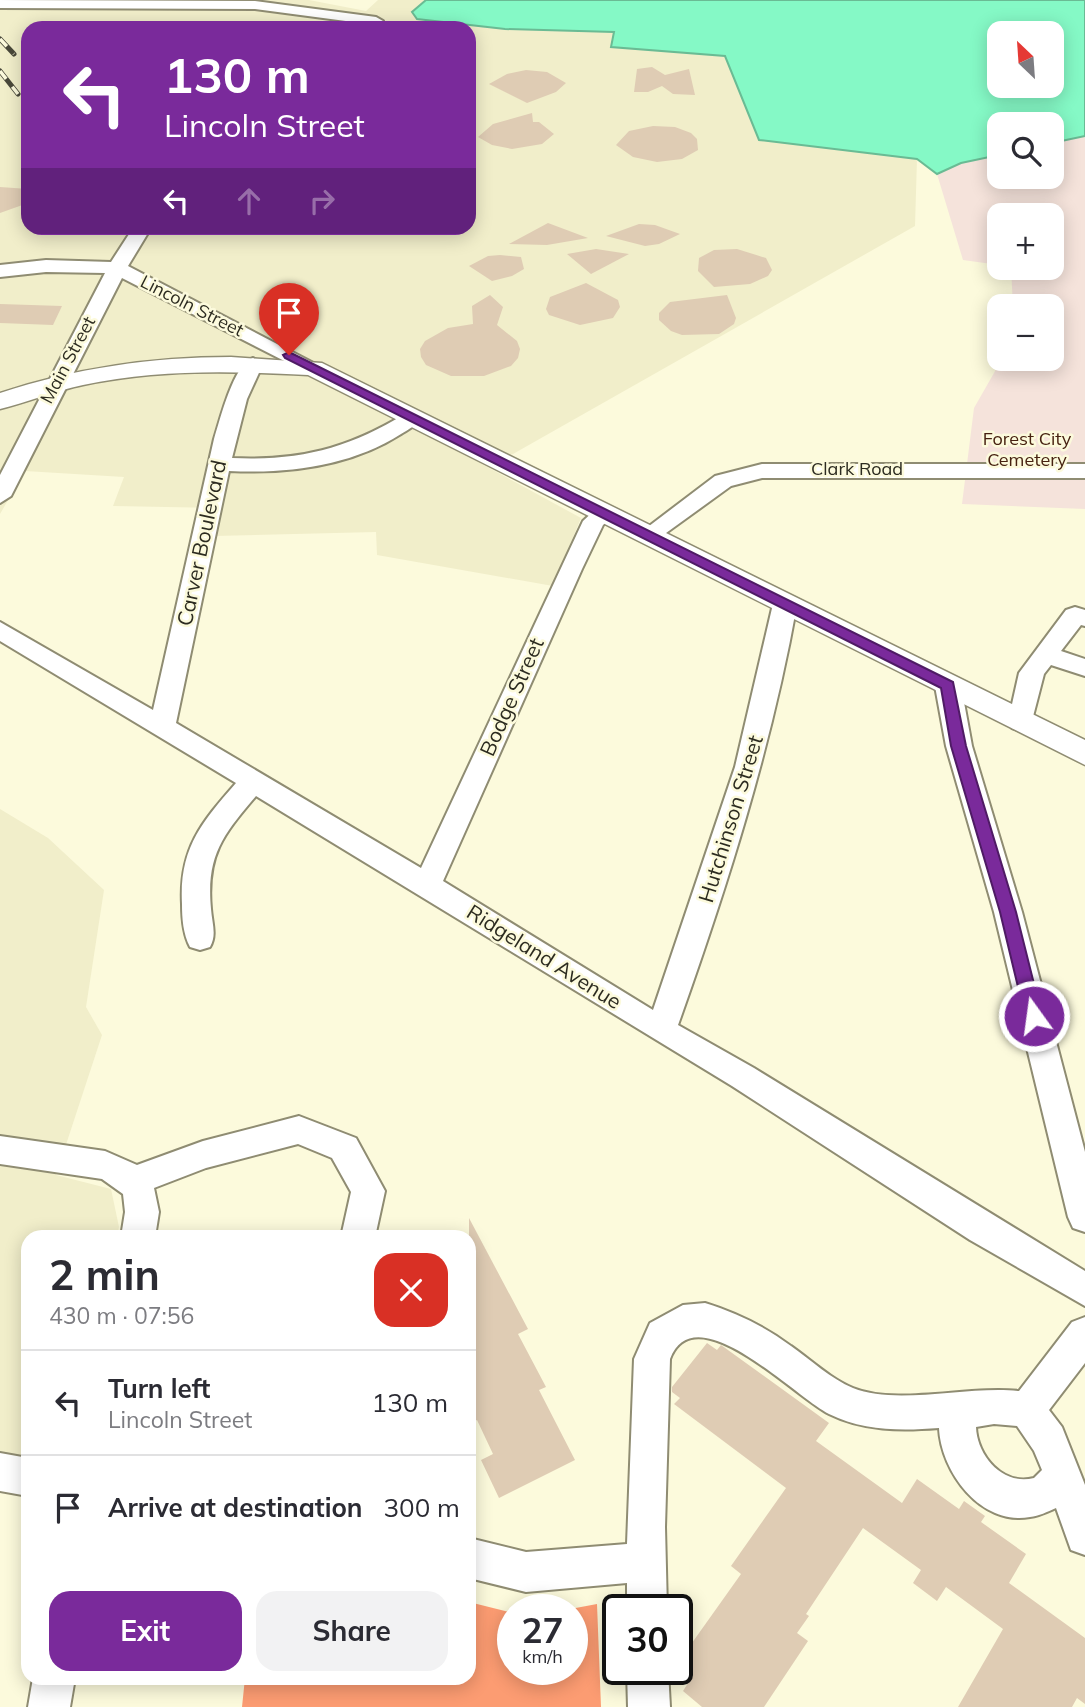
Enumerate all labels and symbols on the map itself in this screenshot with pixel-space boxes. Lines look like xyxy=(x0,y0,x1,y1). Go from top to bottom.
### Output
north arrow xyxy=(987,21,1064,98)
street label: Lincoln Street xyxy=(137,270,248,341)
pin xyxy=(259,283,319,355)
street label: Main Street xyxy=(35,312,100,407)
park label: Forest City Cemetery xyxy=(983,427,1072,471)
street label: Clark Road xyxy=(811,457,903,480)
street label: Carver Boulevard xyxy=(171,458,231,628)
street label: Bodge Street xyxy=(473,634,549,760)
street label: Hutchinson Street xyxy=(692,732,768,906)
street label: Ridgeland Avenue xyxy=(462,898,627,1014)
position arrow xyxy=(997,979,1071,1053)
speed limit sign: 30 xyxy=(602,1594,693,1685)

